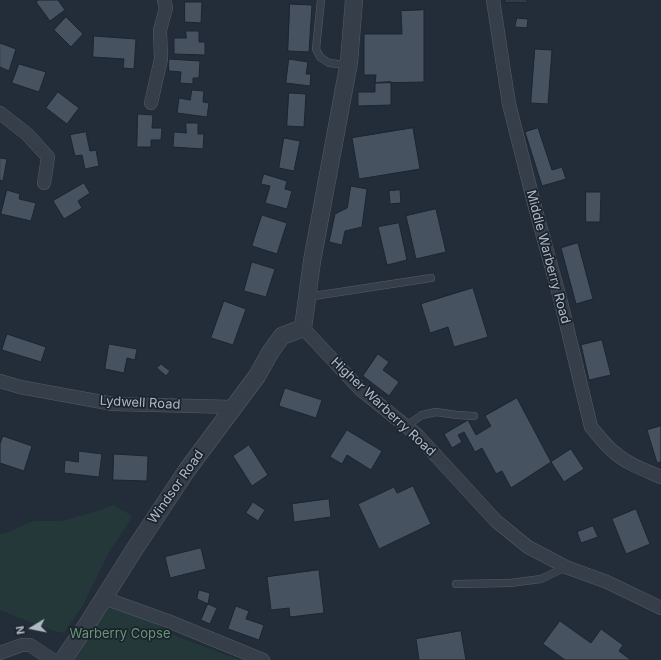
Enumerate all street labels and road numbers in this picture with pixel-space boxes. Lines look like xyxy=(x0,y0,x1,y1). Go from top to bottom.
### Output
street label: Middle Warberry Road xyxy=(523,188,573,326)
street label: Higher Warberry Road xyxy=(328,355,438,459)
street label: Lydwell Road xyxy=(99,393,181,413)
street label: Windsor Road xyxy=(145,447,207,527)

